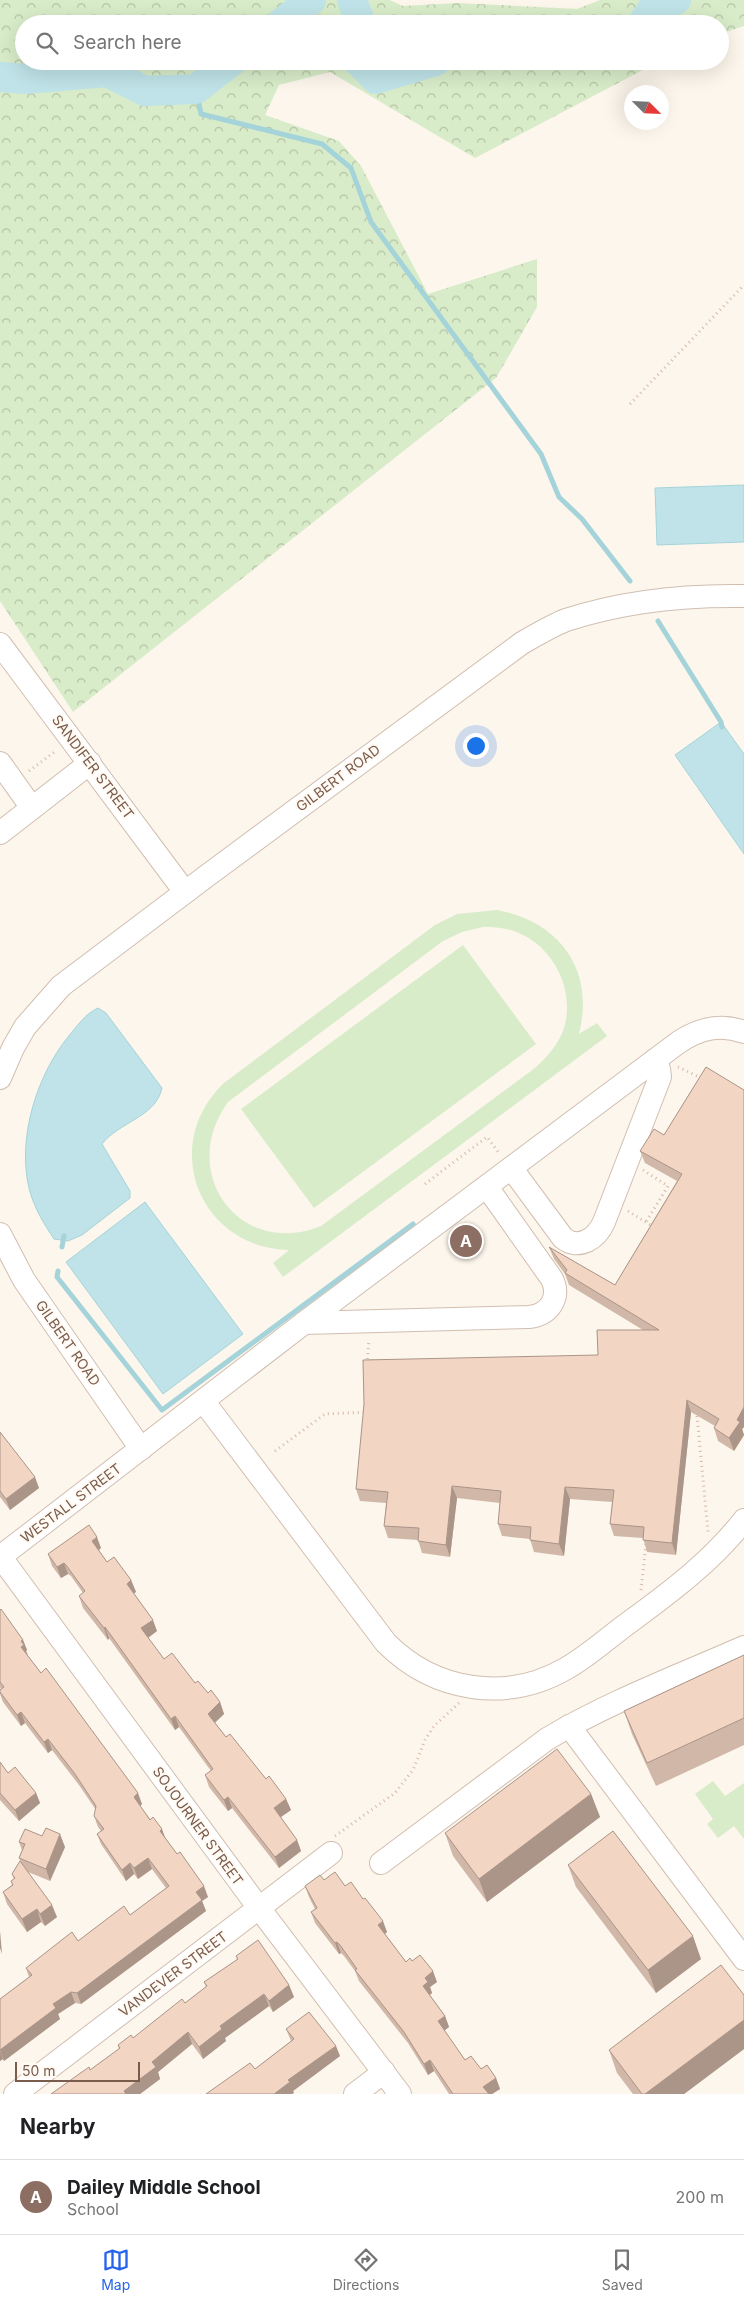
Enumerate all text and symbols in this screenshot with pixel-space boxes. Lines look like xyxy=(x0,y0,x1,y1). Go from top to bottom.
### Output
search box xyxy=(15,15,729,70)
icon: search xyxy=(33,29,61,57)
text: Search here xyxy=(73,31,182,54)
north arrow xyxy=(624,85,669,130)
street label: SANDIFER STREET xyxy=(49,711,138,822)
your location xyxy=(463,733,489,759)
street label: GILBERT ROAD xyxy=(292,741,383,815)
pin: A xyxy=(450,1222,482,1260)
street label: GILBERT ROAD xyxy=(33,1297,104,1389)
street label: WESTALL STREET xyxy=(17,1459,124,1546)
street label: SOJOURNER STREET xyxy=(150,1763,247,1888)
street label: VANDEVER STREET xyxy=(115,1927,230,2020)
scale bar xyxy=(15,2059,140,2082)
text: 50 m xyxy=(22,2062,56,2079)
text: Nearby xyxy=(20,2114,95,2139)
text: Dailey Middle School xyxy=(67,2176,261,2199)
text: A xyxy=(30,2187,42,2207)
text: 200 m xyxy=(676,2187,724,2207)
text: School xyxy=(67,2199,119,2219)
tab: Map xyxy=(101,2246,130,2293)
tab: Directions xyxy=(333,2246,399,2293)
tab: Saved xyxy=(602,2246,643,2293)

